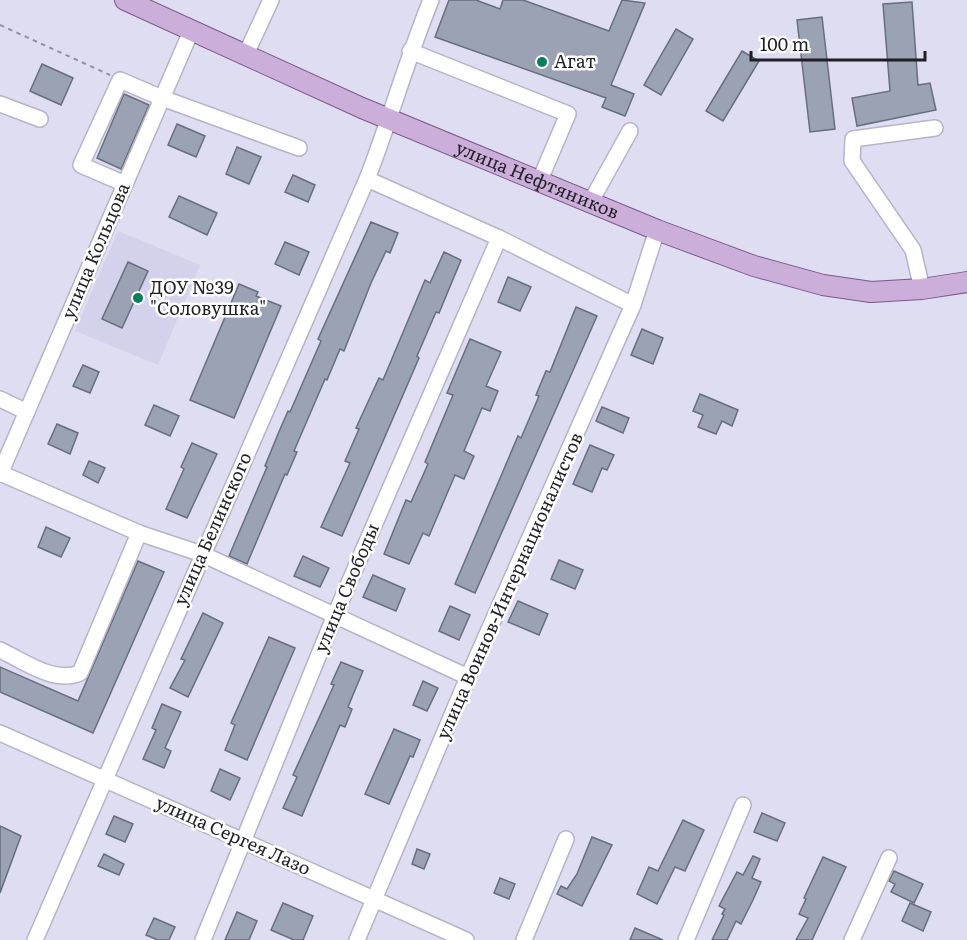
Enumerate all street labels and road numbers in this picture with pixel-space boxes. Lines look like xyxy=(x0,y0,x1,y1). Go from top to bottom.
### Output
street label: улица Нефтяников xyxy=(452,133,624,225)
street label: улица Кольцова xyxy=(54,178,136,323)
street label: улица Воинов-Интернационалистов xyxy=(428,427,589,743)
street label: улица Белинского xyxy=(166,447,258,609)
street label: улица Свободы xyxy=(306,519,385,656)
street label: улица Сергея Лазо xyxy=(152,788,315,881)

